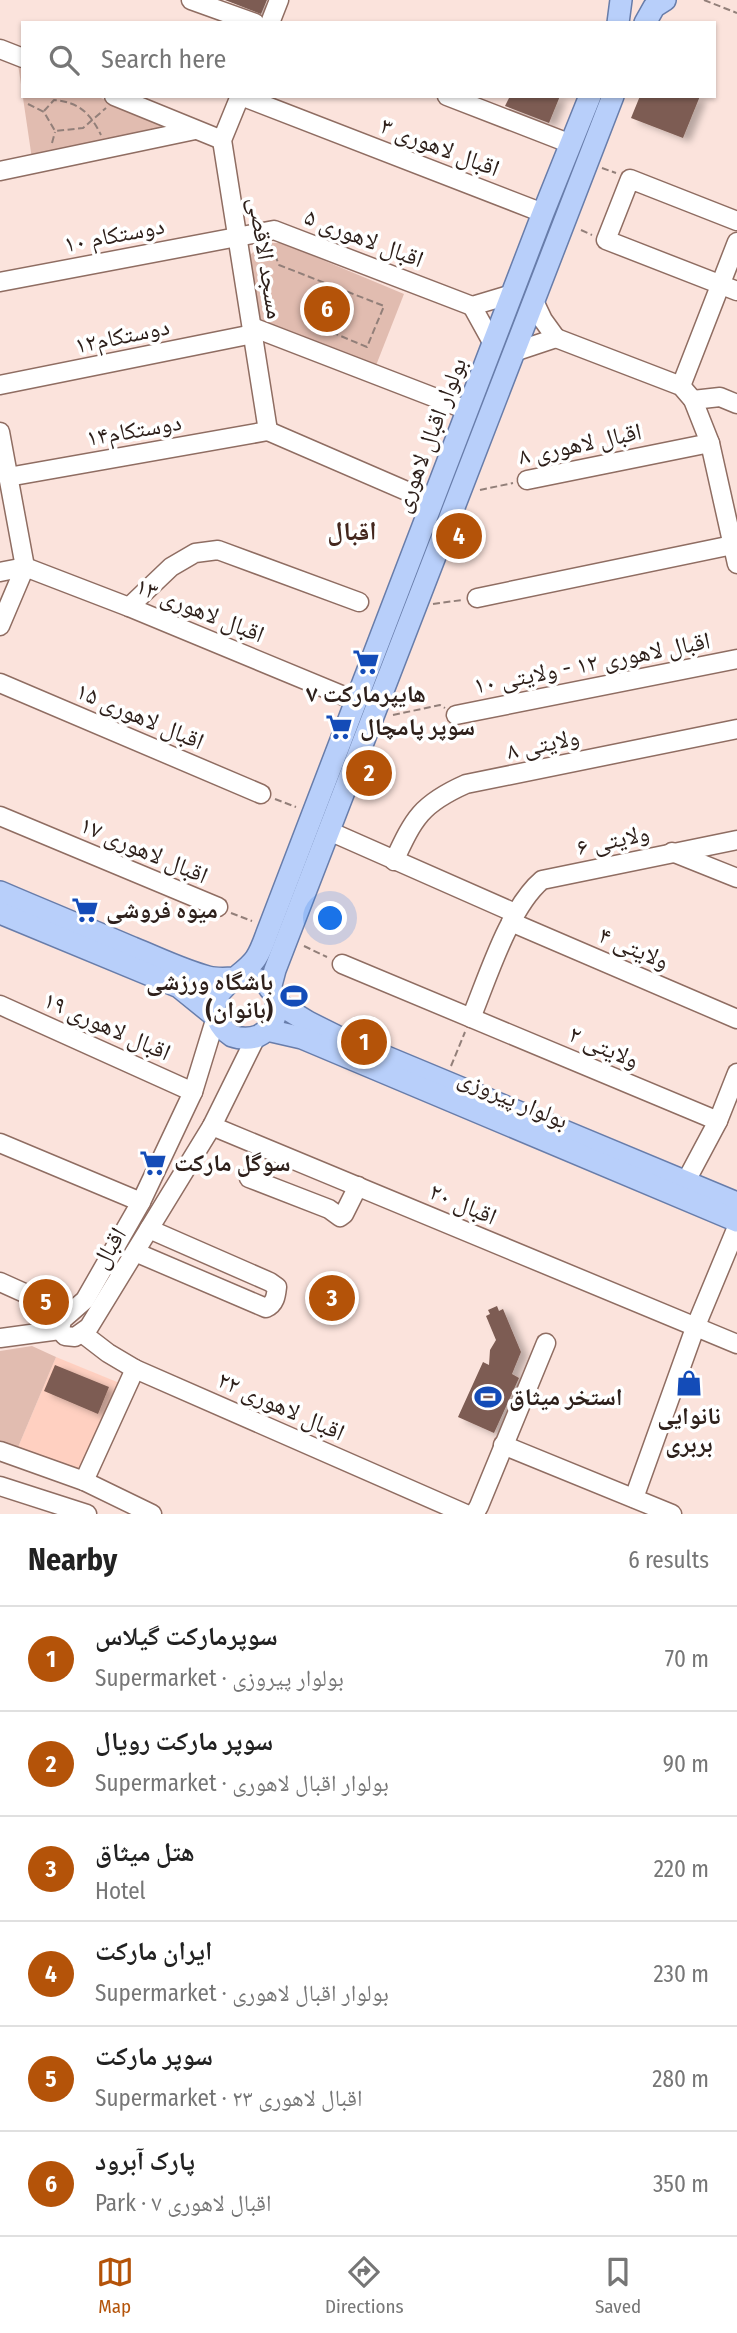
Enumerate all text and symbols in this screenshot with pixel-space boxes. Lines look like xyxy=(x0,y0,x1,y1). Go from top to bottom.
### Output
search box xyxy=(21,21,716,98)
icon: search xyxy=(45,41,83,79)
text: Search here xyxy=(101,44,226,75)
street label: اقبال لاهوری ۳ xyxy=(377,112,503,182)
street label: مسجد الاقصی xyxy=(243,195,289,321)
street label: اقبال لاهوری ۵ xyxy=(301,203,427,273)
street label: دوستکام ۱۰ xyxy=(61,212,167,260)
pin: 6 xyxy=(304,283,350,335)
street label: دوستکام۱۲ xyxy=(72,312,172,362)
street label: بولوار اقبال لاهوری xyxy=(388,354,472,516)
street label: دوستکام۱۴ xyxy=(84,408,184,454)
street label: اقبال لاهوری ۸ xyxy=(516,417,644,471)
pin: 4 xyxy=(436,510,482,562)
district label: اقبال xyxy=(327,516,377,547)
street label: اقبال لاهوری ۱۳ xyxy=(132,572,268,648)
street label: اقبال لاهوری ۱۲ - ولایتی ۱۰ xyxy=(471,626,713,700)
supermarket icon: هایپرمارکت ۷ xyxy=(351,647,381,677)
street label: اقبال لاهوری ۱۵ xyxy=(72,677,208,755)
place label: هایپرمارکت ۷ xyxy=(306,680,426,708)
supermarket icon: سوپر‌ پامچال xyxy=(324,712,354,742)
place label: سوپر‌ پامچال xyxy=(360,713,475,741)
street label: ولایتی ۸ xyxy=(504,723,582,765)
pin: 2 xyxy=(346,747,392,799)
street label: اقبال لاهوری ۱۷ xyxy=(76,811,212,889)
street label: ولایتی ۶ xyxy=(574,819,652,861)
supermarket icon: میوه فروشی xyxy=(70,895,100,925)
place label: میوه فروشی xyxy=(106,896,218,924)
your location xyxy=(313,901,347,935)
street label: ولایتی ۴ xyxy=(595,921,673,975)
place label: باشگاه ورزشی (بانوان) xyxy=(146,968,273,1024)
sports icon: باشگاه ورزشی (بانوان) xyxy=(279,981,309,1011)
street label: اقبال لاهوری ۱۹ xyxy=(39,986,175,1066)
pin: 1 xyxy=(341,1016,387,1068)
street label: ولایتی ۲ xyxy=(565,1020,643,1074)
street label: بولوار پیروزی xyxy=(454,1063,572,1135)
supermarket icon: سوگل مارکت xyxy=(138,1148,168,1178)
place label: سوگل مارکت xyxy=(174,1149,291,1177)
street label: اقبال ۲۰ xyxy=(425,1177,501,1231)
street label: اقبال xyxy=(86,1222,132,1274)
pin: 3 xyxy=(309,1272,355,1324)
pin: 5 xyxy=(23,1276,69,1328)
street label: اقبال لاهوری ۲۲ xyxy=(213,1366,349,1446)
shop icon: نانوایی بربری xyxy=(674,1368,704,1398)
sports icon: استخر میثاق xyxy=(473,1382,503,1412)
place label: استخر میثاق xyxy=(509,1383,623,1411)
place label: نانوایی بربری xyxy=(657,1402,721,1458)
text: Nearby xyxy=(28,1542,117,1578)
text: 6 results xyxy=(628,1546,709,1574)
text: سوپرمارکت گیلاس xyxy=(95,1621,278,1652)
text: 1 xyxy=(46,1645,56,1673)
text: 70 m xyxy=(665,1645,709,1673)
text: Supermarket · بولوار پیروزی xyxy=(95,1664,344,1692)
text: سوپر مارکت رویال xyxy=(95,1726,273,1757)
text: 2 xyxy=(46,1750,56,1778)
text: 90 m xyxy=(663,1750,709,1778)
text: Supermarket · بولوار اقبال لاهوری xyxy=(95,1769,389,1797)
text: هتل میثاق xyxy=(95,1837,195,1868)
text: 3 xyxy=(46,1855,56,1883)
text: 220 m xyxy=(654,1855,709,1883)
text: Hotel xyxy=(95,1877,146,1905)
text: ایران مارکت xyxy=(95,1936,212,1967)
text: 4 xyxy=(45,1960,57,1988)
text: 230 m xyxy=(653,1960,709,1988)
text: Supermarket · بولوار اقبال لاهوری xyxy=(95,1979,389,2007)
text: سوپر مارکت xyxy=(95,2041,213,2072)
text: 5 xyxy=(45,2065,57,2093)
text: 280 m xyxy=(652,2065,709,2093)
text: Supermarket · اقبال لاهوری ۲۳ xyxy=(95,2084,362,2112)
text: پارک آبرود xyxy=(95,2146,195,2177)
text: 6 xyxy=(45,2170,57,2198)
text: 350 m xyxy=(653,2170,709,2198)
text: Park · اقبال لاهوری ۷ xyxy=(95,2189,272,2217)
tab: Map xyxy=(96,2253,134,2318)
tab: Directions xyxy=(325,2253,404,2318)
tab: Saved xyxy=(595,2253,641,2318)

